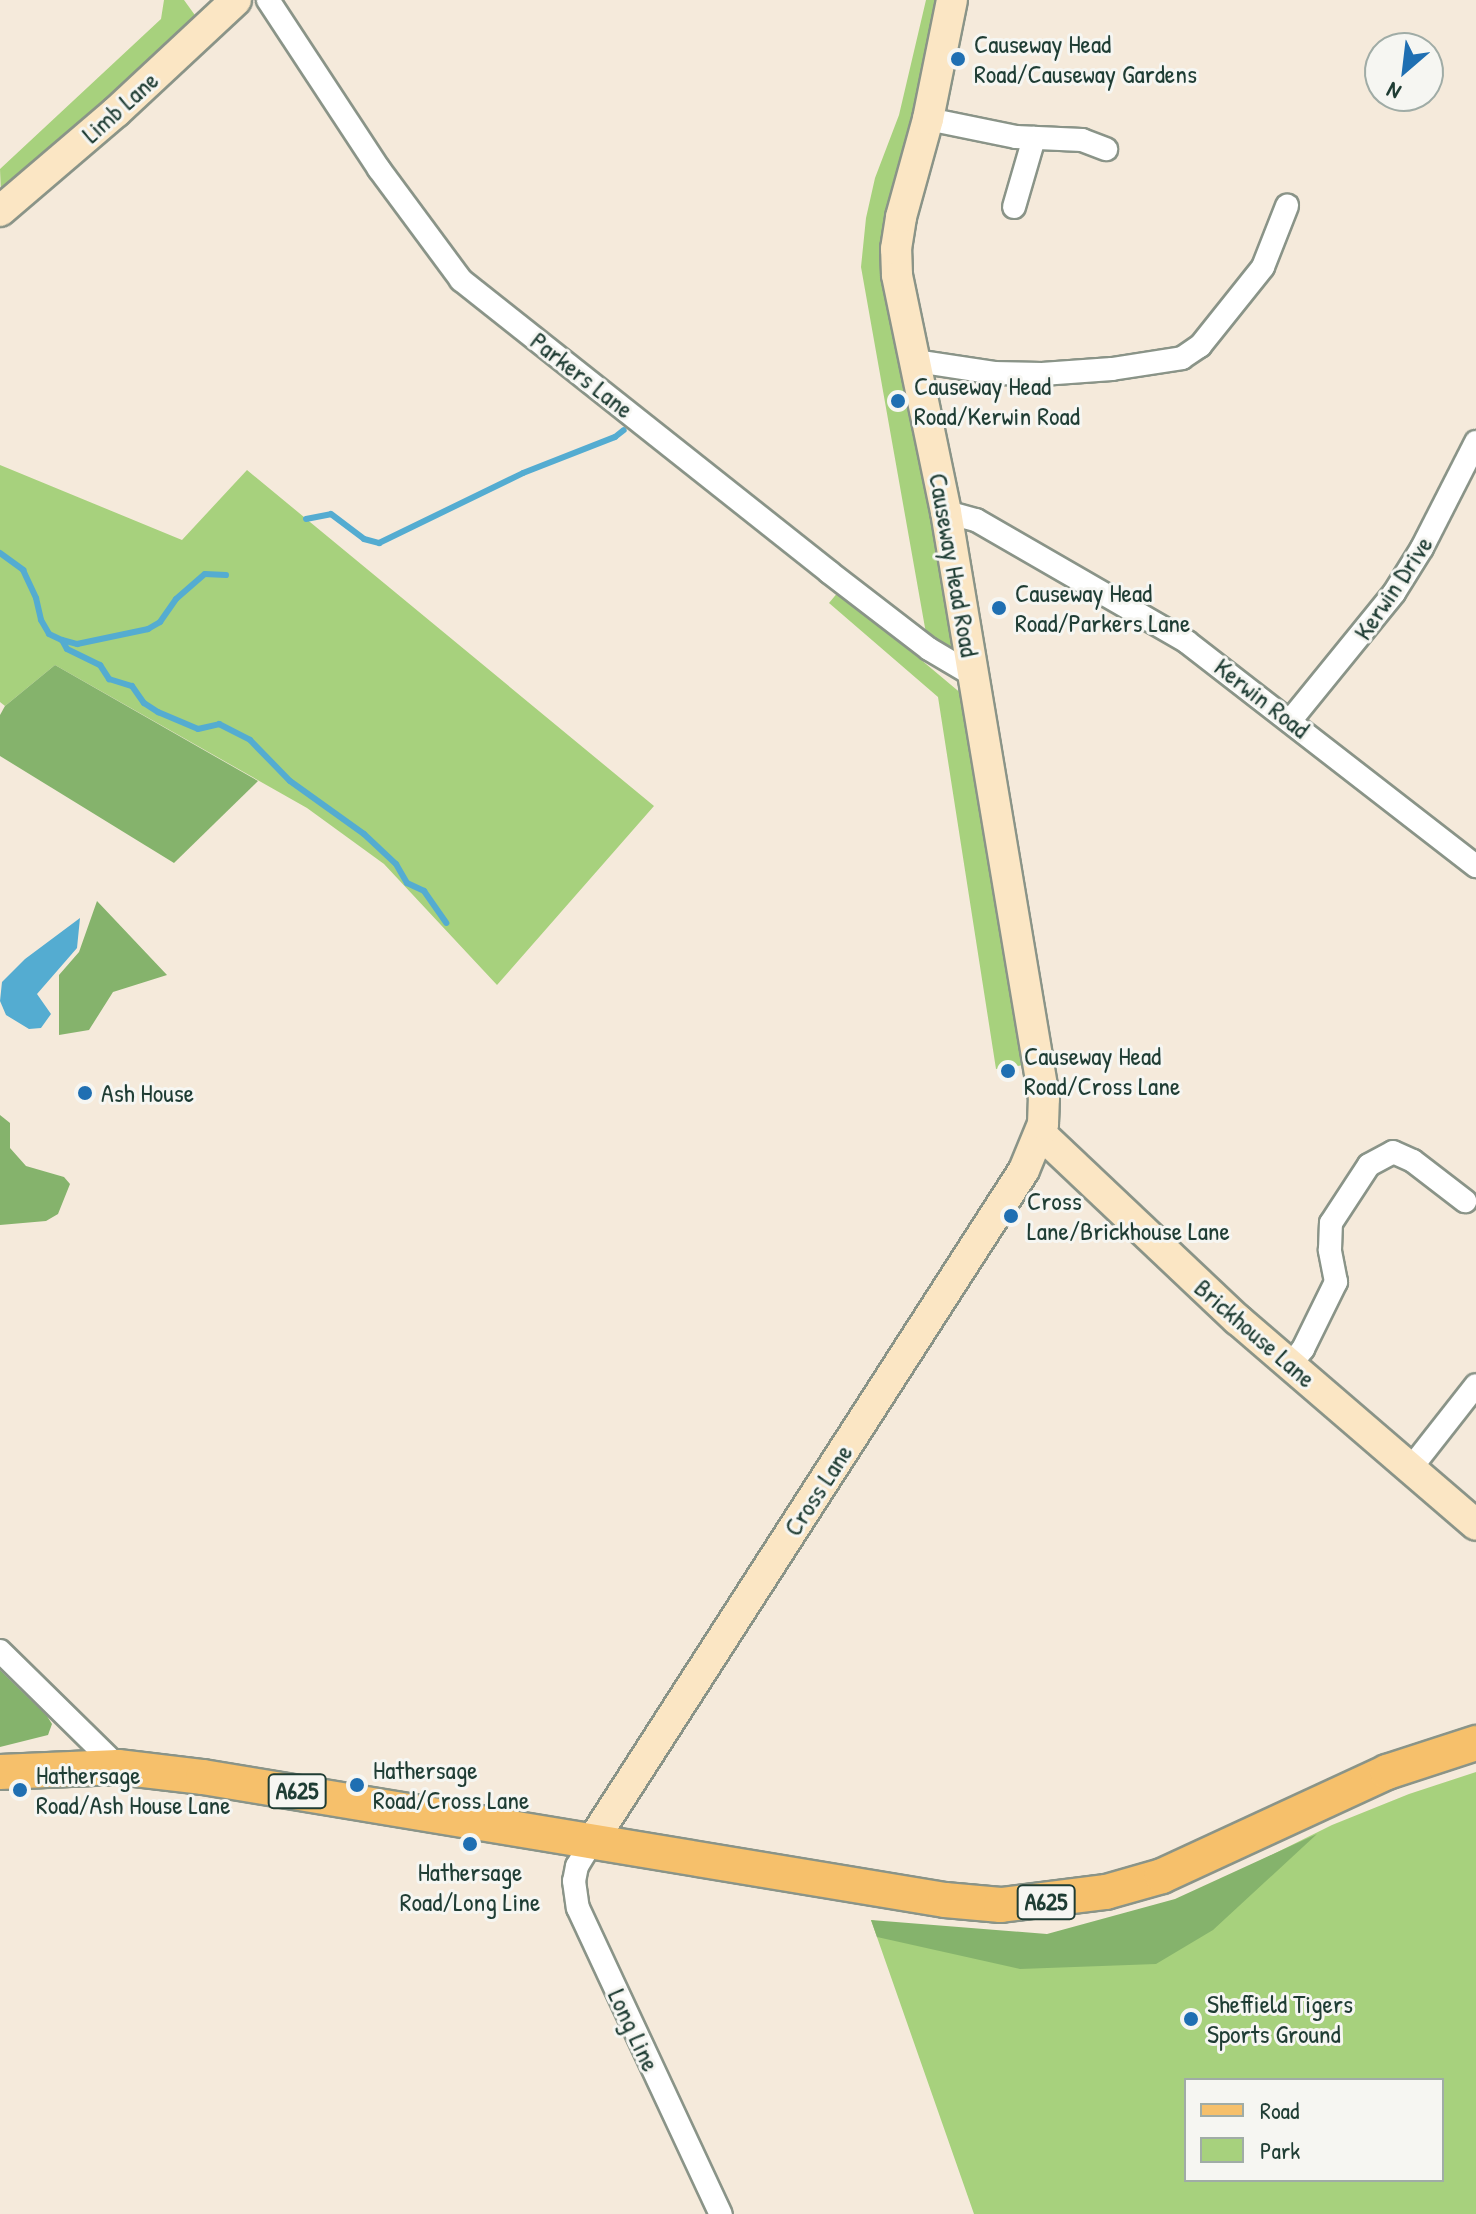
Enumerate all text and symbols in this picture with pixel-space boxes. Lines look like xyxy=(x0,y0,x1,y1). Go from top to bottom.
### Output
place label: Causeway Head Road/Causeway Gardens xyxy=(974,28,1197,90)
north arrow xyxy=(1364,32,1444,112)
marker: Causeway Head Road/Causeway Gardens xyxy=(949,50,967,68)
street label: Limb Lane xyxy=(75,65,165,149)
text: N xyxy=(1381,75,1406,107)
street label: Parkers Lane xyxy=(524,325,640,425)
place label: Causeway Head Road/Kerwin Road xyxy=(914,370,1080,432)
marker: Causeway Head Road/Kerwin Road xyxy=(889,392,907,410)
street label: Causeway Head Road xyxy=(923,471,985,659)
street label: Kerwin Drive xyxy=(1347,530,1439,646)
place label: Causeway Head Road/Parkers Lane xyxy=(1015,577,1190,638)
marker: Causeway Head Road/Parkers Lane xyxy=(990,599,1008,617)
street label: Kerwin Road xyxy=(1208,651,1316,745)
place label: Causeway Head Road/Cross Lane xyxy=(1024,1040,1180,1102)
marker: Causeway Head Road/Cross Lane xyxy=(999,1062,1017,1080)
place label: Ash House xyxy=(101,1077,194,1109)
marker: Ash House xyxy=(76,1084,94,1102)
place label: Cross Lane/Brickhouse Lane xyxy=(1027,1185,1230,1246)
marker: Cross Lane/Brickhouse Lane xyxy=(1002,1207,1020,1225)
street label: Brickhouse Lane xyxy=(1188,1272,1322,1394)
street label: Cross Lane xyxy=(777,1438,859,1542)
place label: Hathersage Road/Cross Lane xyxy=(373,1754,529,1816)
place label: Hathersage Road/Ash House Lane xyxy=(36,1759,231,1820)
road number: A625 xyxy=(267,1771,327,1811)
marker: Hathersage Road/Cross Lane xyxy=(348,1776,366,1794)
marker: Hathersage Road/Ash House Lane xyxy=(11,1781,29,1799)
marker: Hathersage Road/Long Line xyxy=(461,1835,479,1853)
place label: Hathersage Road/Long Line xyxy=(400,1856,540,1918)
road number: A625 xyxy=(1016,1882,1076,1922)
street label: Long Line xyxy=(601,1984,667,2076)
place label: Sheffield Tigers Sports Ground xyxy=(1207,1988,1353,2050)
marker: Sheffield Tigers Sports Ground xyxy=(1182,2010,1200,2028)
legend xyxy=(1184,2078,1444,2182)
text: Road xyxy=(1260,2094,1299,2126)
text: Park xyxy=(1260,2134,1300,2166)

